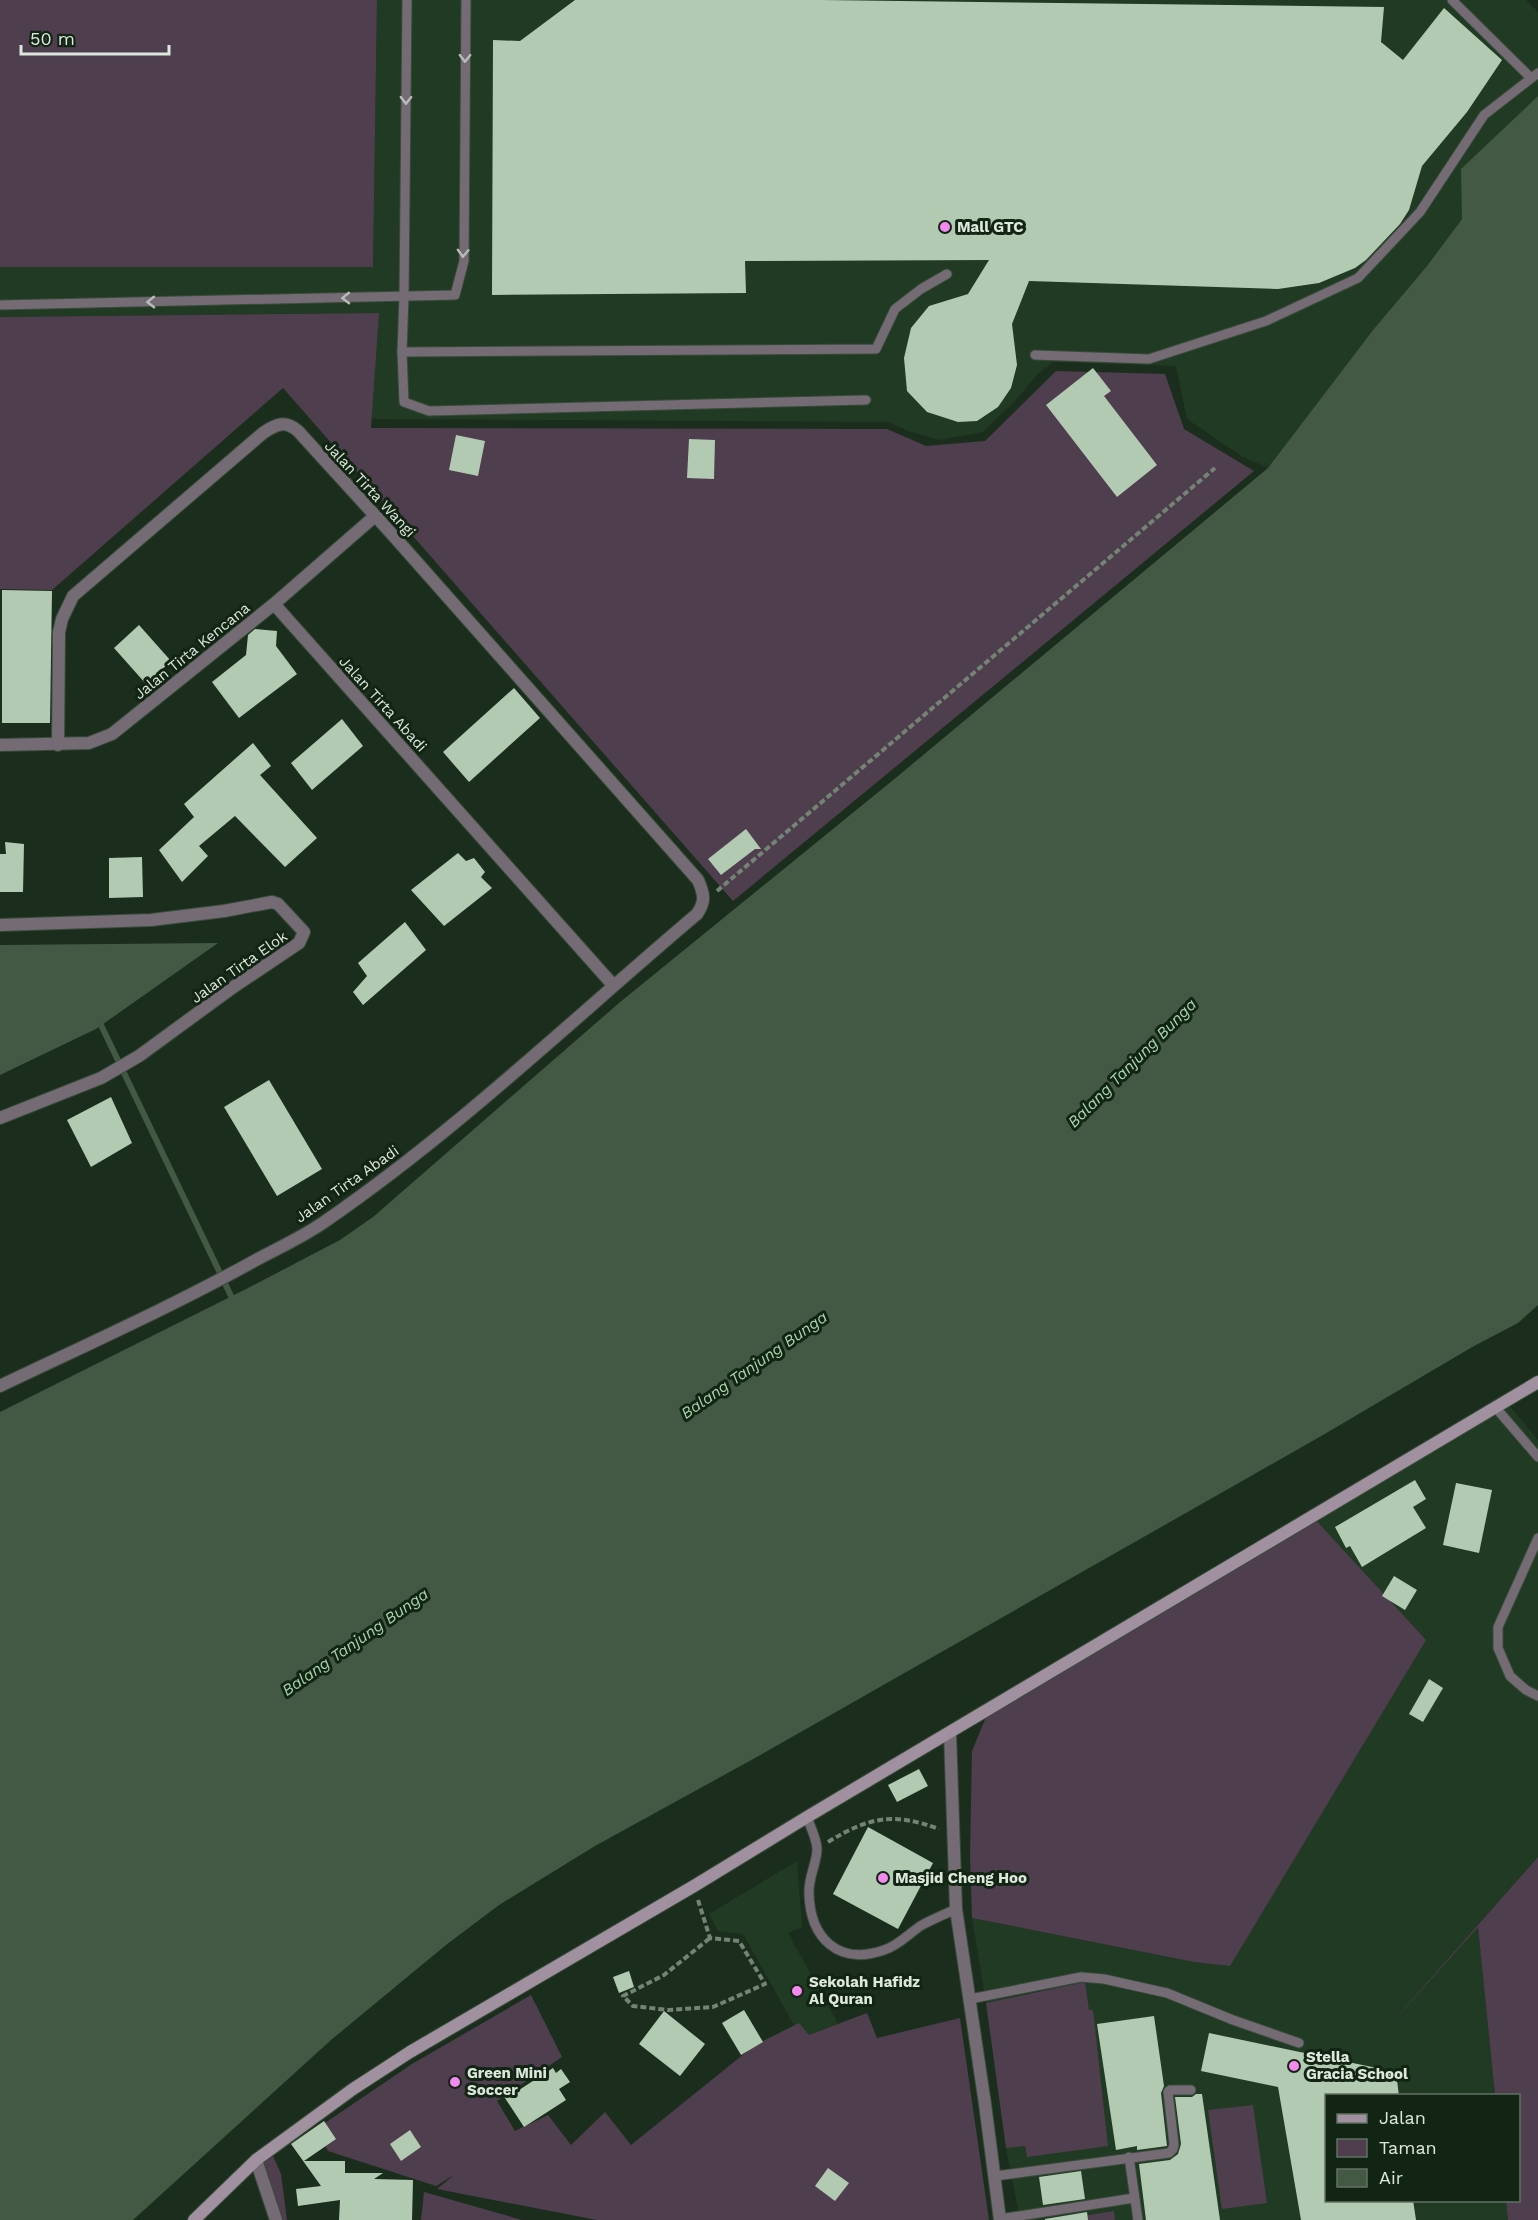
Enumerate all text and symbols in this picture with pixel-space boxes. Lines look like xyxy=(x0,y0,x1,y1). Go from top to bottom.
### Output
scale bar xyxy=(21,18,170,56)
text: 50 m xyxy=(30,28,75,49)
one-way arrow xyxy=(459,54,472,63)
one-way arrow xyxy=(400,96,412,105)
place label: Mall GTC xyxy=(957,218,1024,236)
marker: Mall GTC xyxy=(938,220,952,234)
one-way arrow xyxy=(457,249,470,258)
one-way arrow xyxy=(341,291,350,304)
one-way arrow xyxy=(146,296,155,308)
street label: Jalan Tirta Wangi xyxy=(321,437,419,541)
street label: Jalan Tirta Kencana xyxy=(131,598,254,703)
street label: Jalan Tirta Abadi xyxy=(335,652,431,756)
street label: Jalan Tirta Elok xyxy=(187,927,291,1007)
water label: Balang Tanjung Bunga xyxy=(1064,995,1200,1131)
street label: Jalan Tirta Abadi xyxy=(292,1142,402,1226)
water label: Balang Tanjung Bunga xyxy=(677,1307,831,1423)
water label: Balang Tanjung Bunga xyxy=(278,1584,432,1700)
place label: Masjid Cheng Hoo xyxy=(895,1869,1027,1887)
marker: Masjid Cheng Hoo xyxy=(876,1871,890,1885)
place label: Sekolah Hafidz Al Quran xyxy=(809,1973,920,2008)
marker: Sekolah Hafidz Al Quran xyxy=(790,1984,804,1998)
place label: Stella Gracia School xyxy=(1306,2048,1408,2083)
marker: Stella Gracia School xyxy=(1287,2059,1301,2073)
place label: Green Mini Soccer xyxy=(467,2064,547,2099)
marker: Green Mini Soccer xyxy=(448,2075,462,2089)
legend xyxy=(1325,2094,1520,2202)
text: Jalan xyxy=(1379,2107,1426,2128)
text: Taman xyxy=(1379,2137,1437,2158)
text: Air xyxy=(1379,2167,1403,2188)

